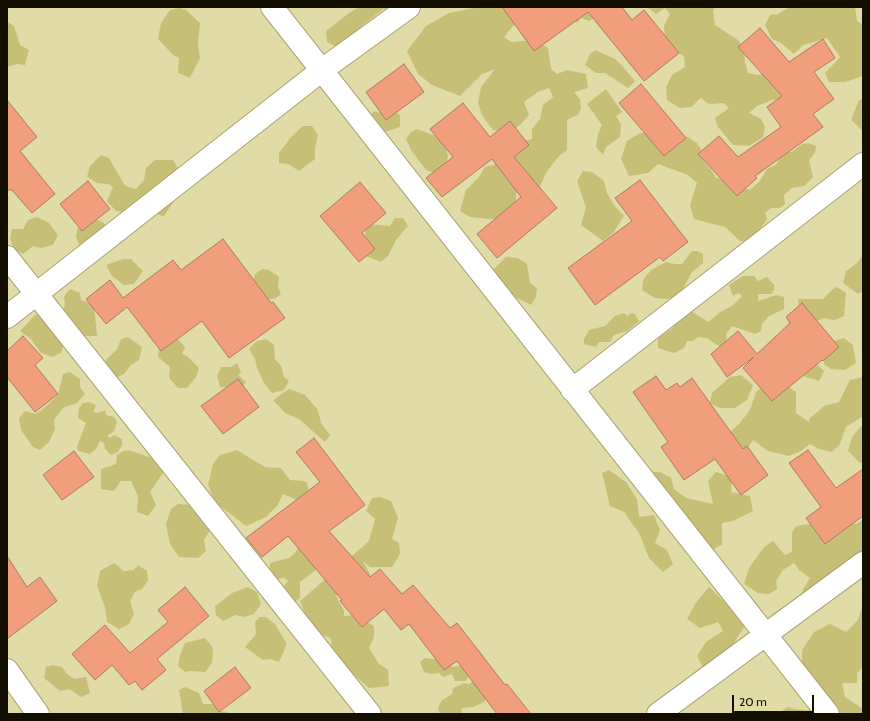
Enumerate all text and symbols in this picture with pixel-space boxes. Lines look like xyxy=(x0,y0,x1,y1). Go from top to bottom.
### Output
scale bar xyxy=(734,687,816,713)
text: 20 m xyxy=(739,694,767,709)

